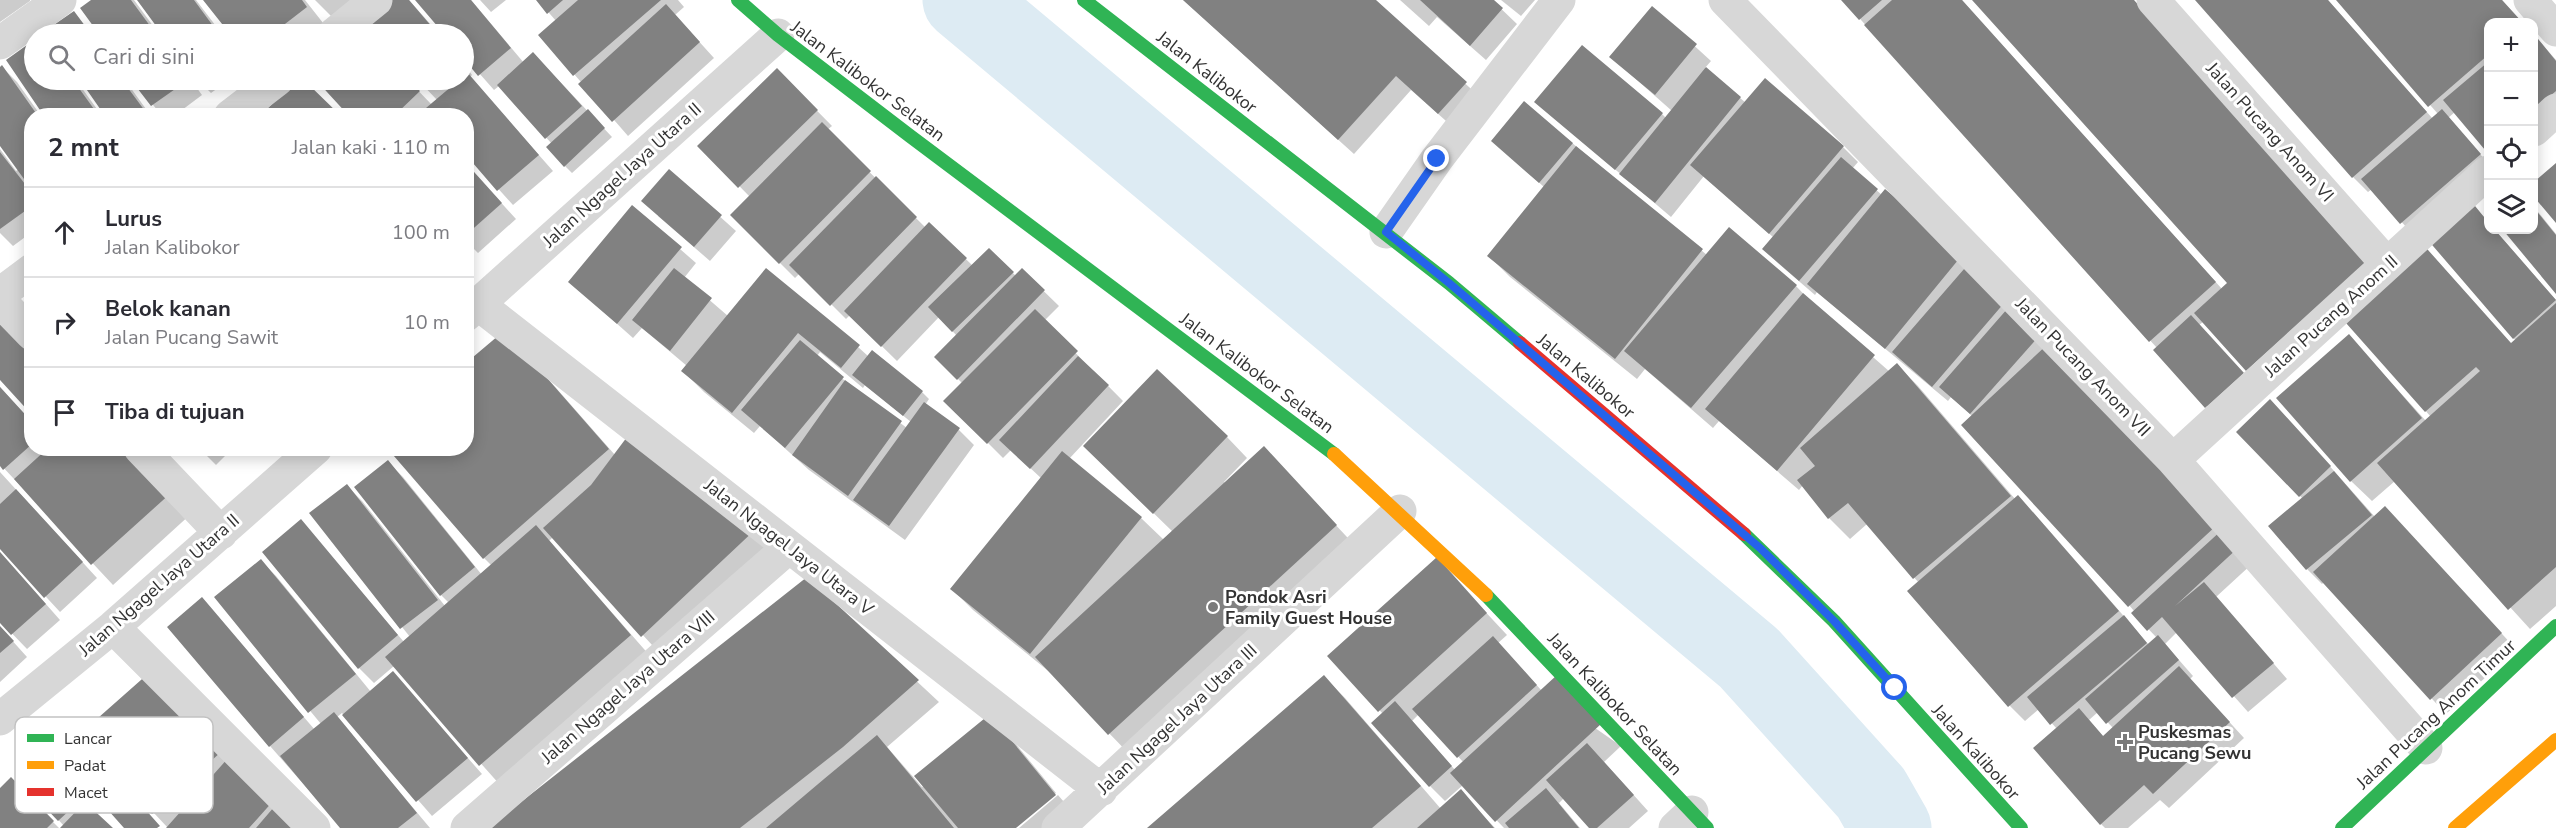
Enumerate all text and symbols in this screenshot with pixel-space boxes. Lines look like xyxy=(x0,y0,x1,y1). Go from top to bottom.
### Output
street label: Jalan Kalibokor Selatan xyxy=(785,14,950,147)
map controls xyxy=(2484,18,2538,234)
button: + xyxy=(2484,18,2538,72)
search box xyxy=(24,24,474,90)
street label: Jalan Kalibokor xyxy=(1151,25,1263,119)
icon: search xyxy=(45,41,78,74)
text: Cari di sini xyxy=(93,42,195,72)
street label: Jalan Pucang Anom VI xyxy=(2200,56,2339,207)
button: − xyxy=(2484,72,2538,126)
street label: Jalan Ngagel Jaya Utara II xyxy=(537,97,706,253)
button: locate xyxy=(2484,126,2538,180)
text: 2 mnt xyxy=(48,130,119,165)
text: Jalan kaki · 110 m xyxy=(292,134,450,161)
route end xyxy=(1423,145,1449,171)
button: layers xyxy=(2484,180,2538,234)
text: Lurus xyxy=(105,204,162,234)
icon: ahead xyxy=(48,216,81,249)
text: 100 m xyxy=(392,219,450,246)
text: Jalan Kalibokor xyxy=(105,234,240,261)
street label: Jalan Pucang Anom II xyxy=(2258,249,2403,383)
street label: Jalan Pucang Anom VII xyxy=(2010,292,2156,442)
text: Belok kanan xyxy=(105,294,231,324)
icon: right xyxy=(48,306,81,339)
street label: Jalan Kalibokor Selatan xyxy=(1174,306,1339,439)
text: 10 m xyxy=(404,309,450,336)
text: Jalan Pucang Sawit xyxy=(105,324,278,351)
street label: Jalan Kalibokor xyxy=(1531,327,1641,424)
icon: arrive xyxy=(48,396,81,429)
text: Tiba di tujuan xyxy=(105,397,245,427)
street label: Jalan Ngagel Jaya Utara V xyxy=(698,473,879,621)
street label: Jalan Ngagel Jaya Utara II xyxy=(73,508,245,662)
place label: Pondok Asri Family Guest House xyxy=(1225,585,1392,630)
marker: Pondok Asri Family Guest House xyxy=(1206,600,1220,614)
street label: Jalan Ngagel Jaya Utara VIII xyxy=(535,605,720,770)
street label: Jalan Kalibokor Selatan xyxy=(1542,627,1688,781)
street label: Jalan Pucang Anom Timur xyxy=(2350,633,2521,795)
street label: Jalan Ngagel Jaya Utara III xyxy=(1091,638,1262,800)
route start xyxy=(1881,674,1907,700)
street label: Jalan Kalibokor xyxy=(1926,698,2026,805)
legend xyxy=(15,717,213,813)
place label: Puskesmas Pucang Sewu xyxy=(2138,720,2251,765)
text: Lancar xyxy=(64,728,112,750)
marker: Puskesmas Pucang Sewu xyxy=(2116,733,2134,751)
text: Padat xyxy=(64,755,106,777)
text: Macet xyxy=(64,782,108,804)

